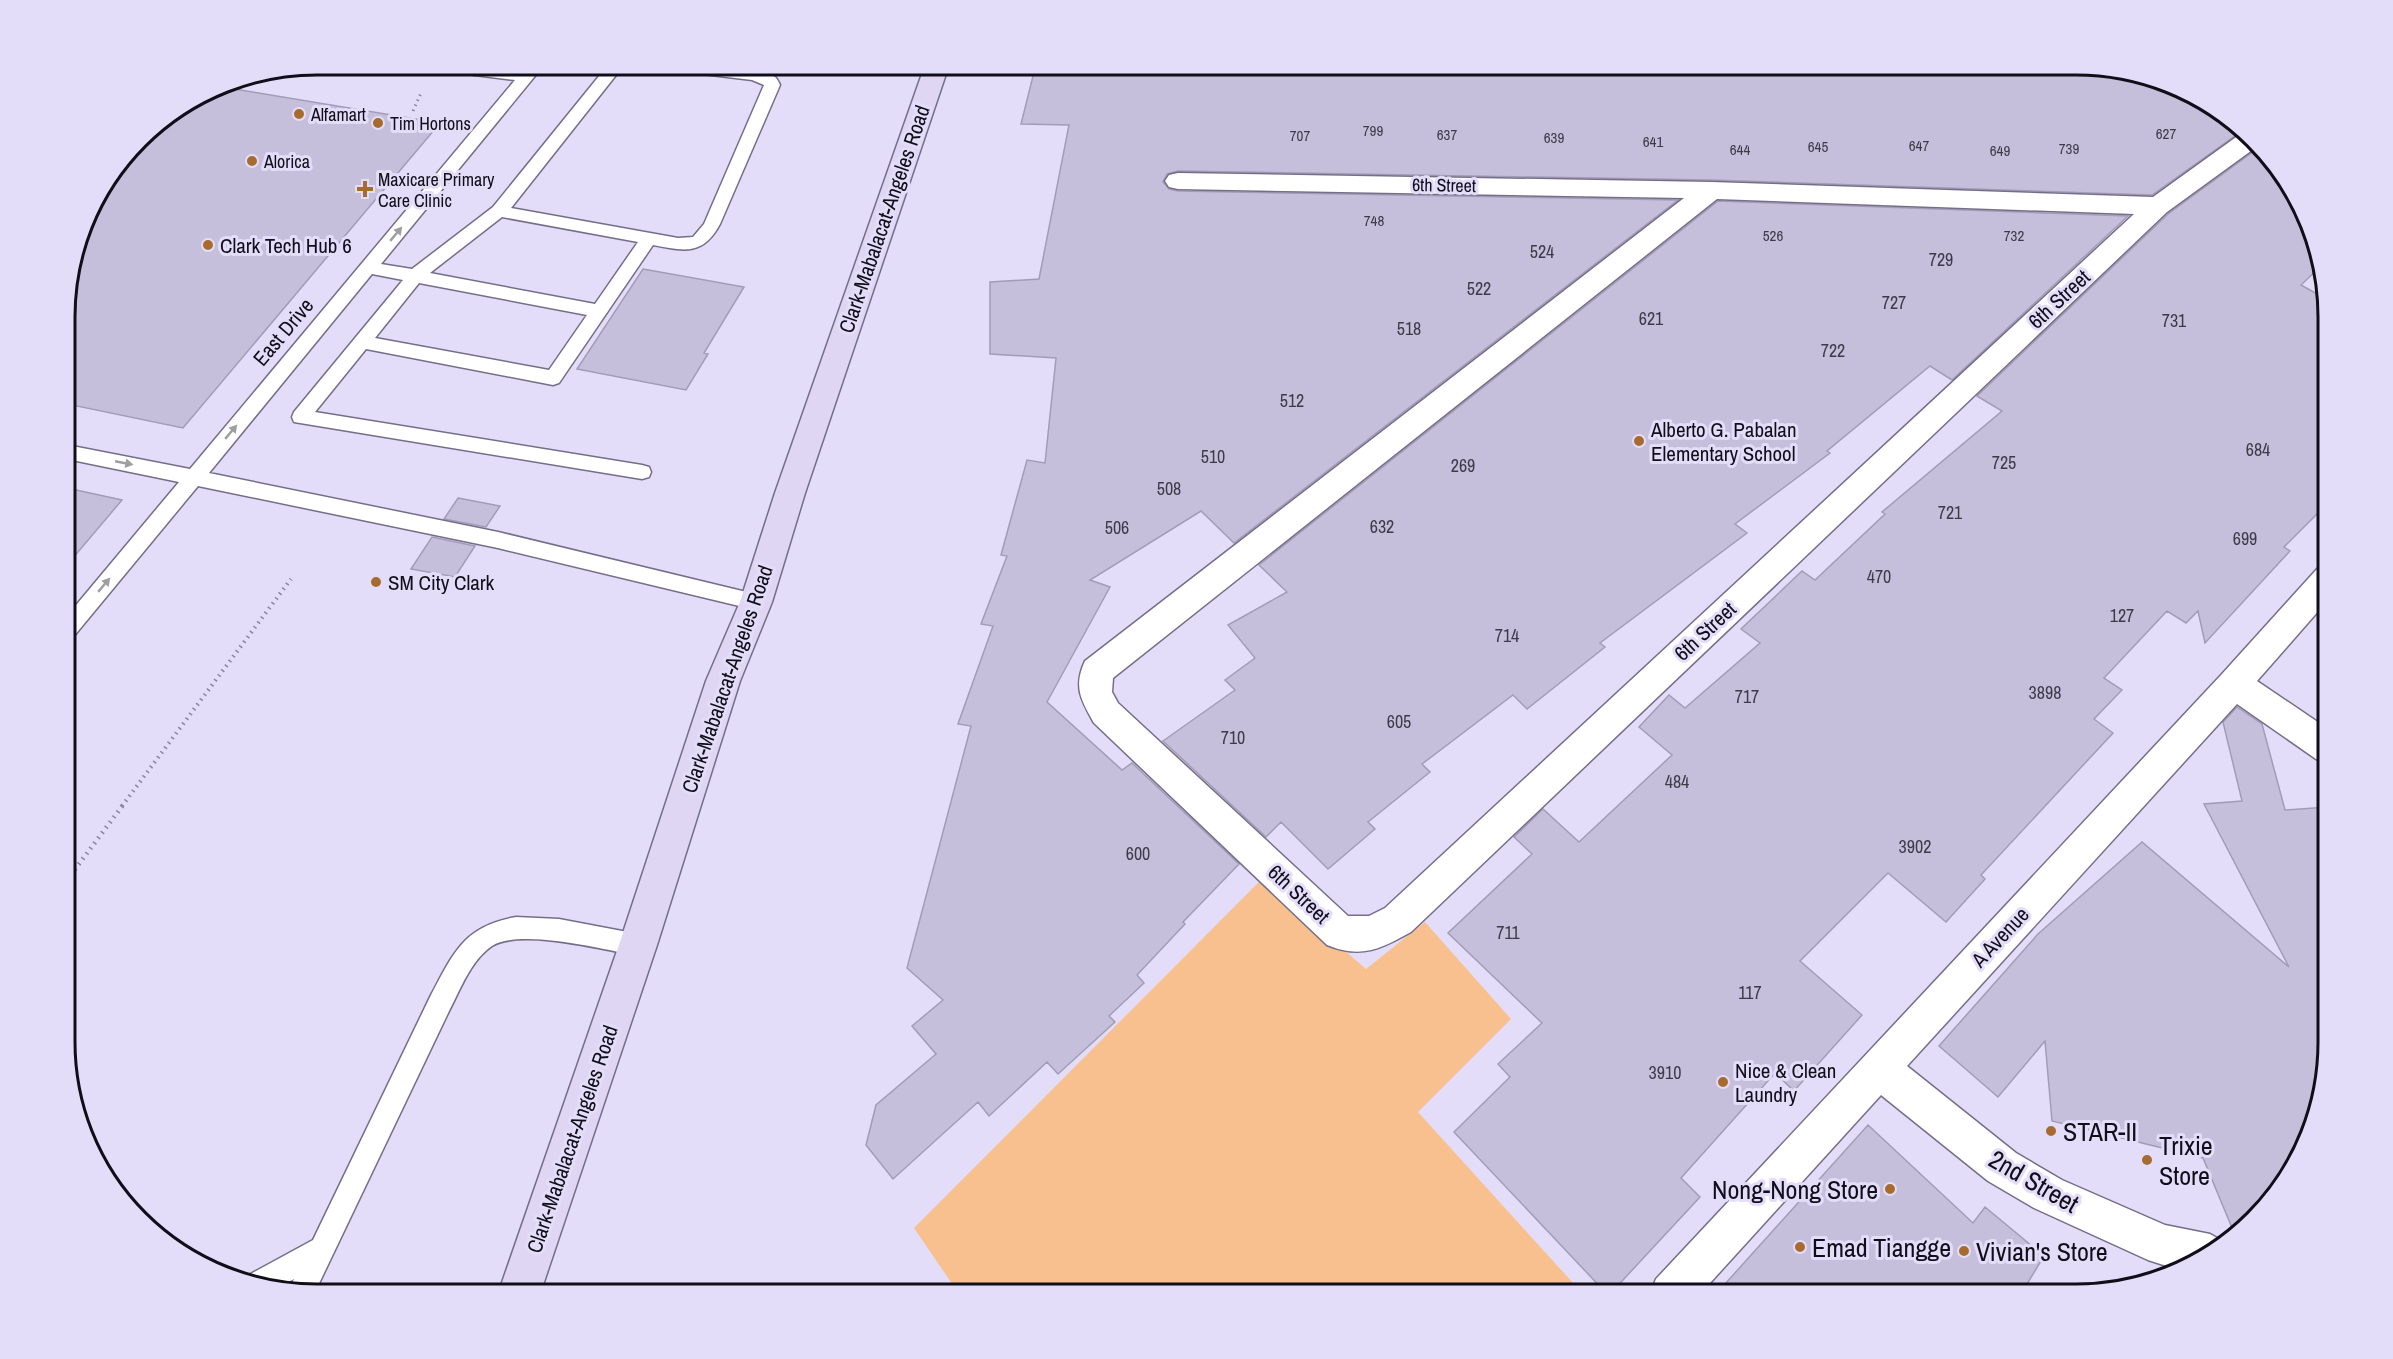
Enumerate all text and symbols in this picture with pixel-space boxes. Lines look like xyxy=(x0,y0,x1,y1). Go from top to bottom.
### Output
street label: Clark-Mabalacat-Angeles Road xyxy=(831,101,937,337)
place label: Alfamart xyxy=(310,102,366,127)
marker: Alfamart xyxy=(292,107,306,121)
place label: Tim Hortons xyxy=(390,111,471,136)
marker: Tim Hortons xyxy=(371,116,385,130)
house number: 799 xyxy=(1363,120,1383,141)
house number: 627 xyxy=(2156,123,2176,144)
house number: 637 xyxy=(1437,124,1457,145)
house number: 707 xyxy=(1290,125,1310,146)
house number: 639 xyxy=(1544,127,1564,148)
house number: 641 xyxy=(1643,131,1663,152)
house number: 647 xyxy=(1909,135,1929,156)
house number: 645 xyxy=(1808,136,1828,157)
house number: 739 xyxy=(2059,138,2079,159)
house number: 644 xyxy=(1730,139,1750,160)
house number: 649 xyxy=(1990,140,2010,161)
place label: Alorica xyxy=(263,149,310,174)
marker: Alorica xyxy=(245,154,259,168)
place label: Maxicare Primary Care Clinic xyxy=(378,167,495,213)
street label: 6th Street xyxy=(1412,172,1476,198)
marker: Maxicare Primary Care Clinic xyxy=(356,180,374,198)
house number: 748 xyxy=(1364,210,1384,231)
house number: 526 xyxy=(1763,225,1783,246)
house number: 732 xyxy=(2004,225,2024,246)
one-way arrow xyxy=(389,227,402,242)
place label: Clark Tech Hub 6 xyxy=(220,231,352,260)
marker: Clark Tech Hub 6 xyxy=(201,238,215,252)
house number: 524 xyxy=(1530,239,1554,264)
house number: 729 xyxy=(1929,247,1953,272)
street label: 6th Street xyxy=(2022,263,2096,335)
house number: 522 xyxy=(1467,276,1491,301)
house number: 727 xyxy=(1882,290,1906,315)
street label: East Drive xyxy=(246,292,320,372)
house number: 621 xyxy=(1639,306,1664,331)
house number: 731 xyxy=(2162,308,2187,333)
house number: 518 xyxy=(1397,316,1421,341)
house number: 722 xyxy=(1821,338,1845,363)
house number: 512 xyxy=(1280,388,1304,413)
place label: Alberto G. Pabalan Elementary School xyxy=(1650,415,1797,468)
one-way arrow xyxy=(224,424,237,440)
marker: Alberto G. Pabalan Elementary School xyxy=(1632,434,1646,448)
house number: 684 xyxy=(2246,437,2270,462)
house number: 510 xyxy=(1201,444,1225,469)
house number: 725 xyxy=(1992,450,2016,475)
house number: 269 xyxy=(1451,453,1475,478)
one-way arrow xyxy=(115,459,134,468)
house number: 508 xyxy=(1157,476,1181,501)
house number: 721 xyxy=(1938,500,1963,525)
house number: 632 xyxy=(1370,514,1394,539)
house number: 506 xyxy=(1105,515,1129,540)
house number: 699 xyxy=(2233,526,2257,551)
street label: Clark-Mabalacat-Angeles Road xyxy=(674,561,780,797)
house number: 470 xyxy=(1867,564,1891,589)
place label: SM City Clark xyxy=(388,568,495,597)
marker: SM City Clark xyxy=(369,575,383,589)
one-way arrow xyxy=(97,578,110,593)
street label: 6th Street xyxy=(1668,595,1742,667)
house number: 127 xyxy=(2110,603,2134,628)
house number: 714 xyxy=(1495,623,1519,648)
house number: 3898 xyxy=(2029,680,2061,705)
house number: 717 xyxy=(1735,684,1759,709)
house number: 605 xyxy=(1387,709,1411,734)
house number: 710 xyxy=(1221,725,1245,750)
house number: 484 xyxy=(1665,769,1689,794)
house number: 3902 xyxy=(1899,834,1931,859)
house number: 600 xyxy=(1126,841,1150,866)
street label: 6th Street xyxy=(1262,858,1336,930)
street label: A Avenue xyxy=(1964,901,2035,974)
house number: 711 xyxy=(1496,920,1521,945)
house number: 117 xyxy=(1738,980,1762,1005)
street label: Clark-Mabalacat-Angeles Road xyxy=(519,1021,625,1257)
place label: Nice & Clean Laundry xyxy=(1735,1056,1836,1109)
house number: 3910 xyxy=(1649,1060,1681,1085)
marker: Nice & Clean Laundry xyxy=(1716,1075,1730,1089)
place label: STAR-II xyxy=(2063,1114,2137,1149)
marker: STAR-II xyxy=(2044,1124,2058,1138)
place label: Trixie Store xyxy=(2159,1128,2213,1193)
street label: 2nd Street xyxy=(1983,1141,2085,1221)
marker: Trixie Store xyxy=(2140,1153,2154,1167)
place label: Nong-Nong Store xyxy=(1712,1172,1878,1207)
marker: Nong-Nong Store xyxy=(1883,1182,1897,1196)
place label: Emad Tiangge xyxy=(1812,1230,1951,1265)
place label: Vivian's Store xyxy=(1976,1234,2108,1269)
marker: Emad Tiangge xyxy=(1793,1240,1807,1254)
marker: Vivian's Store xyxy=(1957,1244,1971,1258)

